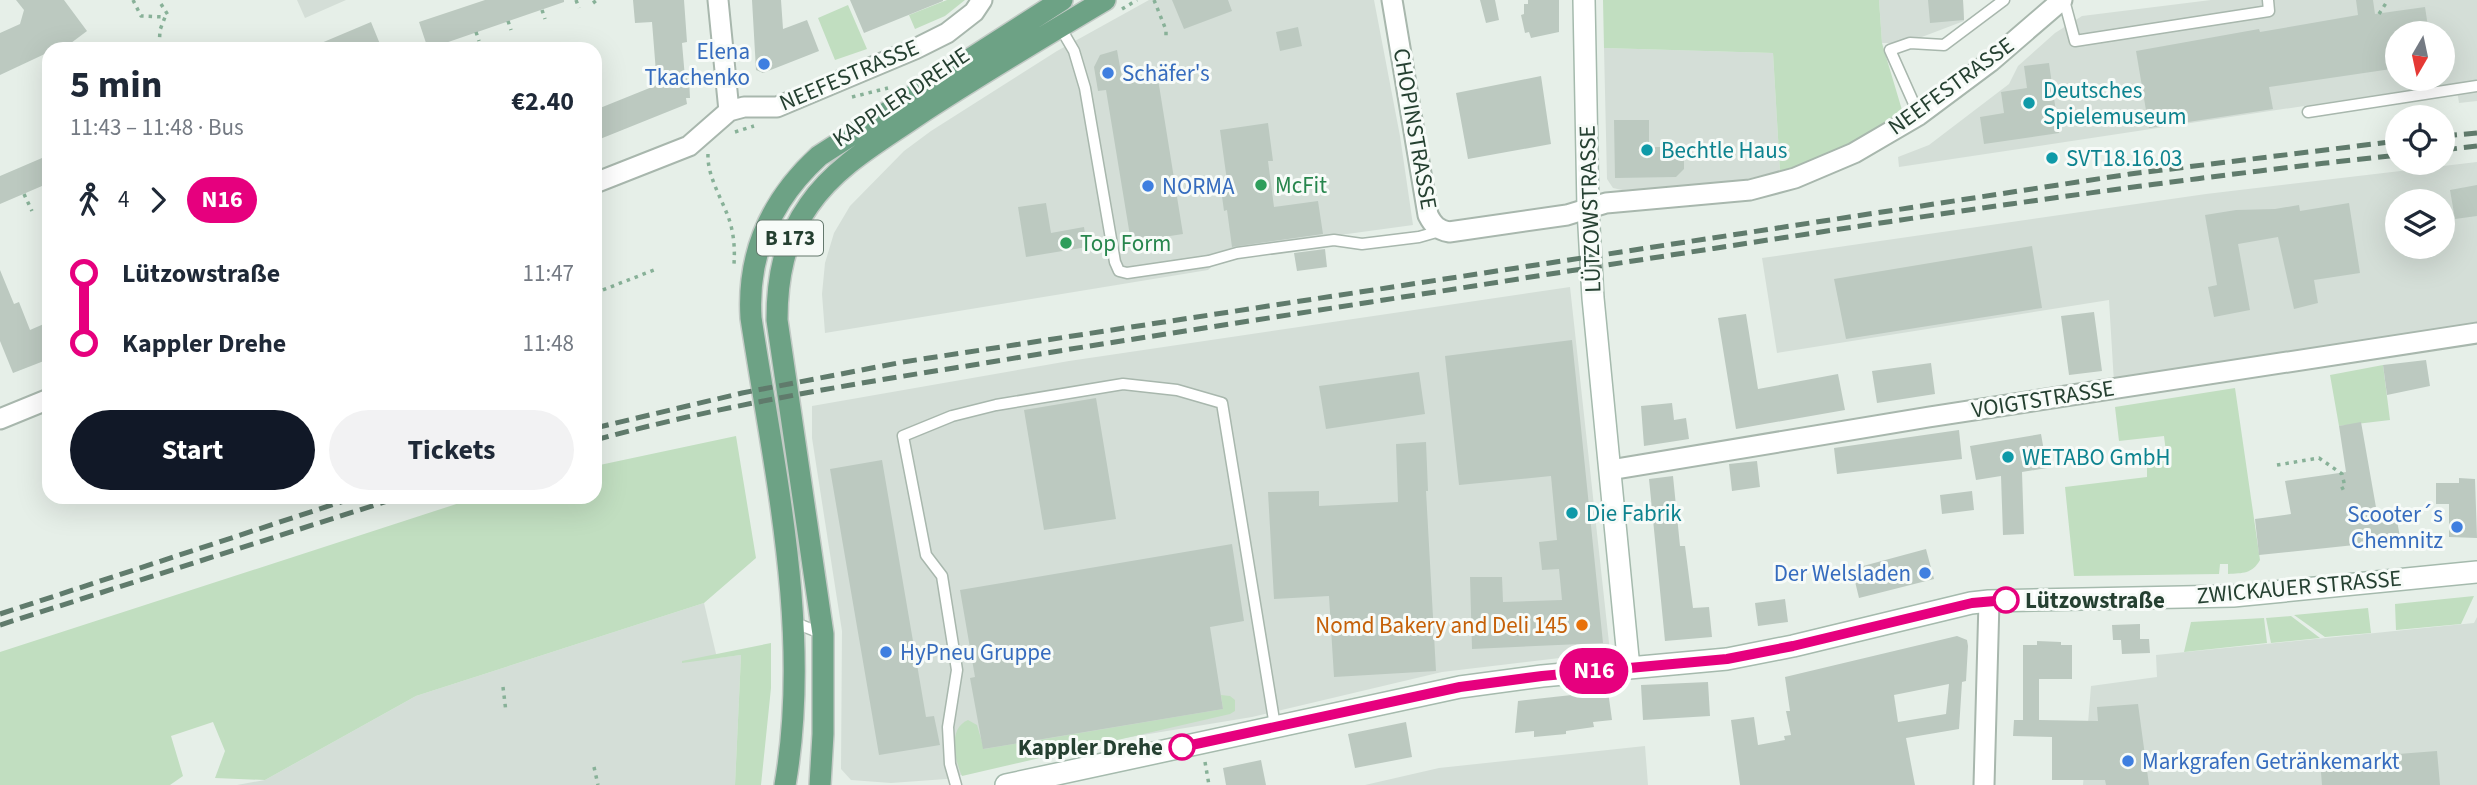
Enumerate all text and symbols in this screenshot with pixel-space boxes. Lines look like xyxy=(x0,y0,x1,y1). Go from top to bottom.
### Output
north arrow xyxy=(2385,21,2455,91)
map controls xyxy=(2385,21,2455,259)
street label: NEEFESTRASSE xyxy=(1881,29,2021,143)
street label: NEEFESTRASSE xyxy=(774,31,924,119)
place label: Elena Tkachenko xyxy=(645,35,750,94)
street label: KAPPLER DREHE xyxy=(826,39,976,155)
street label: CHOPINSTRASSE xyxy=(1385,46,1445,212)
marker: Elena Tkachenko xyxy=(756,56,772,72)
place label: Schäfer's xyxy=(1122,57,1210,90)
text: 5 min xyxy=(70,58,162,112)
marker: Schäfer's xyxy=(1100,65,1116,81)
place label: Deutsches Spielemuseum xyxy=(2043,74,2187,133)
text: €2.40 xyxy=(511,83,574,120)
marker: Deutsches Spielemuseum xyxy=(2021,95,2037,111)
button: locate xyxy=(2385,105,2455,175)
text: 11:43 – 11:48 · Bus xyxy=(70,111,244,144)
street label: LÜTZOWSTRASSE xyxy=(1571,125,1609,293)
place label: Bechtle Haus xyxy=(1661,134,1787,167)
marker: Bechtle Haus xyxy=(1639,142,1655,158)
place label: SVT18.16.03 xyxy=(2066,142,2183,175)
marker: SVT18.16.03 xyxy=(2044,150,2060,166)
place label: McFit xyxy=(1275,169,1327,202)
place label: NORMA xyxy=(1162,170,1235,203)
marker: McFit xyxy=(1253,177,1269,193)
marker: NORMA xyxy=(1140,178,1156,194)
icon: walk xyxy=(70,181,108,219)
icon: forward xyxy=(139,181,177,219)
text: N16 xyxy=(201,182,243,217)
text: 4 xyxy=(118,183,129,216)
button: layers xyxy=(2385,189,2455,259)
road number: B 173 xyxy=(757,220,823,256)
place label: Top Form xyxy=(1080,227,1171,260)
marker: Top Form xyxy=(1058,235,1074,251)
text: Lützowstraße xyxy=(122,255,280,292)
text: 11:47 xyxy=(523,257,574,290)
text: Kappler Drehe xyxy=(122,325,286,362)
text: 11:48 xyxy=(523,327,574,360)
street label: VOIGTSTRASSE xyxy=(1969,371,2117,427)
button: Start xyxy=(70,410,315,490)
button: Tickets xyxy=(329,410,574,490)
place label: WETABO GmbH xyxy=(2022,441,2170,474)
marker: WETABO GmbH xyxy=(2000,449,2016,465)
place label: Die Fabrik xyxy=(1586,497,1682,530)
place label: Scooter´s Chemnitz xyxy=(2347,498,2443,557)
marker: Die Fabrik xyxy=(1564,505,1580,521)
marker: Scooter´s Chemnitz xyxy=(2449,519,2465,535)
place label: Der Welsladen xyxy=(1774,557,1911,590)
street label: ZWICKAUER STRASSE xyxy=(2195,562,2403,612)
marker: Der Welsladen xyxy=(1917,565,1933,581)
place label: Lützowstraße xyxy=(2025,584,2165,617)
marker: Lützowstraße xyxy=(1993,587,2019,613)
place label: Nomd Bakery and Deli 145 xyxy=(1315,609,1568,642)
marker: Nomd Bakery and Deli 145 xyxy=(1574,617,1590,633)
place label: HyPneu Gruppe xyxy=(900,636,1051,669)
marker: HyPneu Gruppe xyxy=(878,644,894,660)
line badge: N16 xyxy=(1554,648,1634,694)
text: N16 xyxy=(1573,653,1615,688)
place label: Kappler Drehe xyxy=(1018,731,1163,764)
marker: Kappler Drehe xyxy=(1169,734,1195,760)
place label: Markgrafen Getränkemarkt xyxy=(2142,745,2400,778)
marker: Markgrafen Getränkemarkt xyxy=(2120,753,2136,769)

